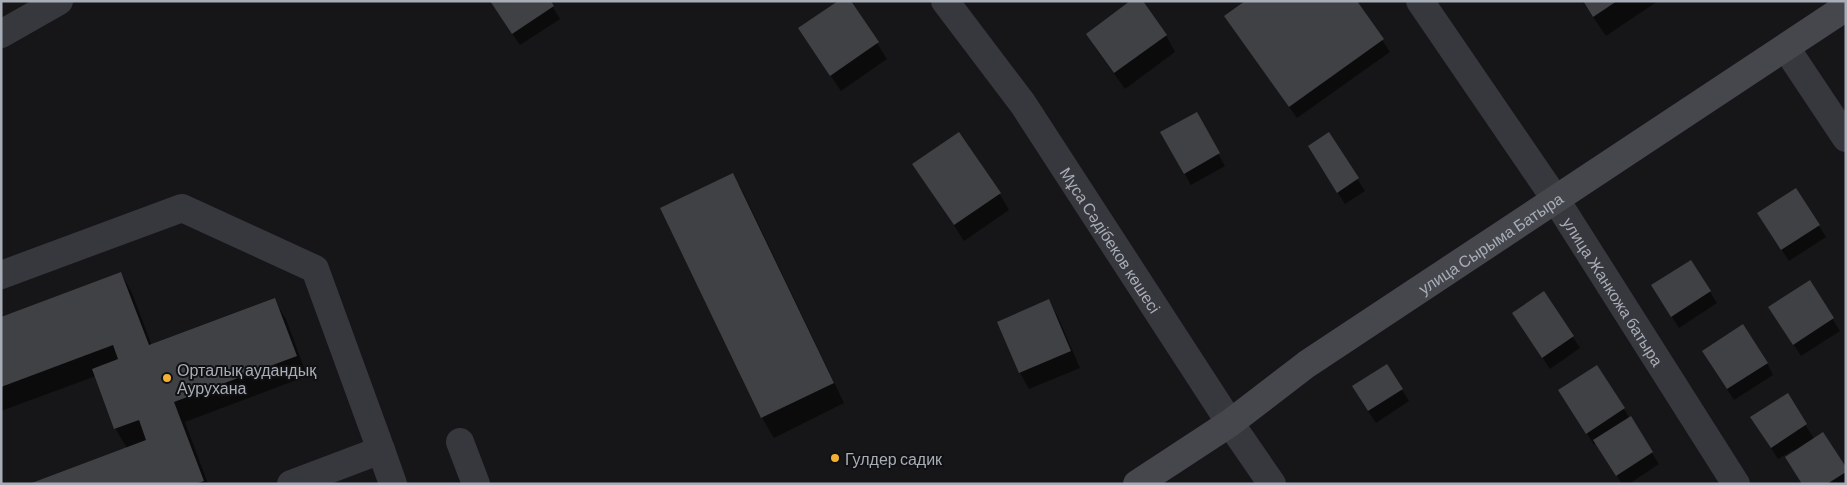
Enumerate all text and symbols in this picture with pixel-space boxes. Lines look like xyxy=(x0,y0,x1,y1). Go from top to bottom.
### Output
street label: Мұса Сәдібеков көшесі xyxy=(1057,163,1165,316)
street label: улица Сырыма Батыра xyxy=(1414,188,1566,297)
street label: улица Жанкожа батыра xyxy=(1560,213,1668,369)
place label: Орталық аудандық Аурухана xyxy=(177,360,317,397)
marker: Орталық аудандық Аурухана xyxy=(161,372,173,384)
place label: Гулдер садик xyxy=(845,449,943,468)
marker: Гулдер садик xyxy=(829,452,841,464)

